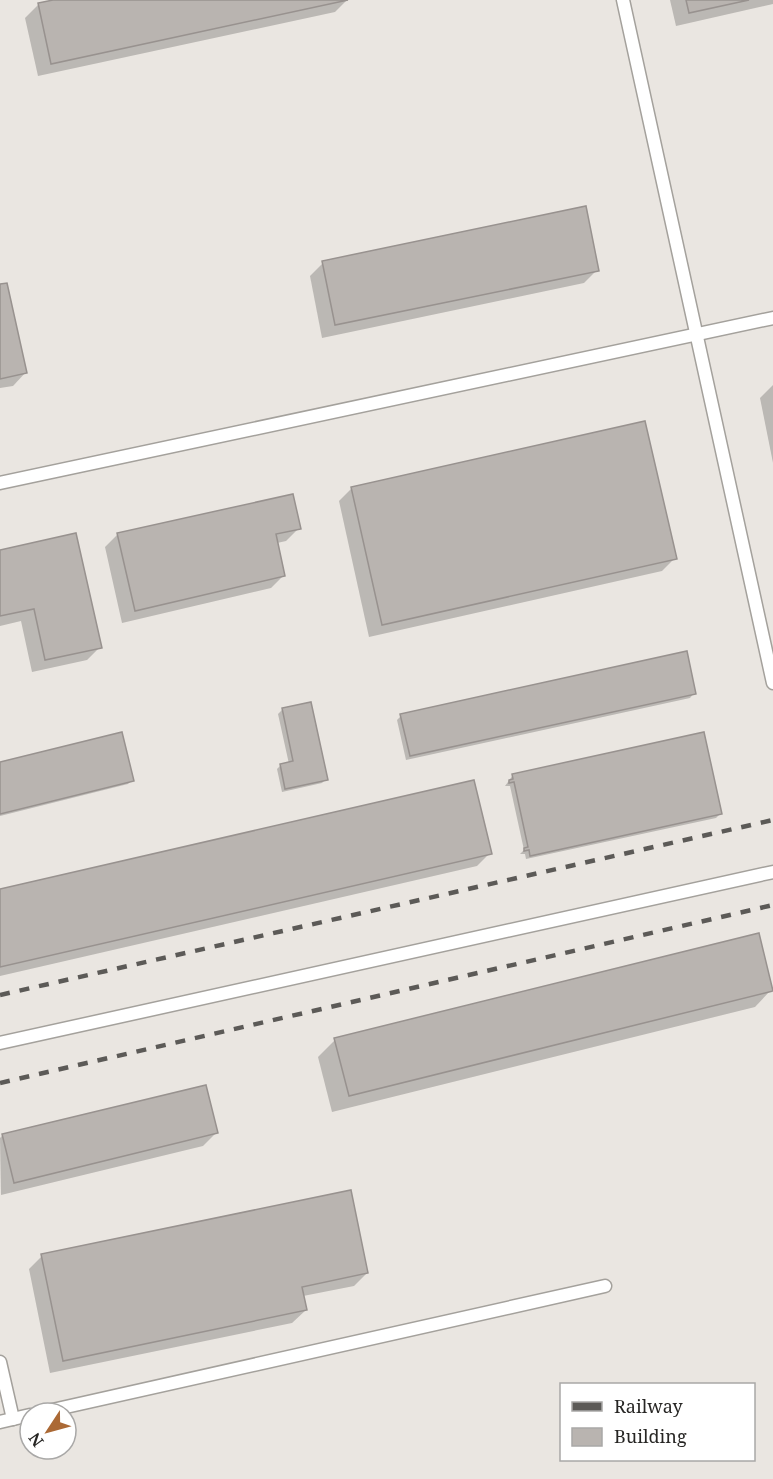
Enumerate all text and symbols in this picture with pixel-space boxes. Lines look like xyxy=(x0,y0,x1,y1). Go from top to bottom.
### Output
legend xyxy=(560,1383,755,1461)
text: Railway xyxy=(614,1394,684,1418)
north arrow xyxy=(18,1401,78,1461)
text: Building xyxy=(614,1424,687,1448)
text: N xyxy=(23,1428,48,1451)

